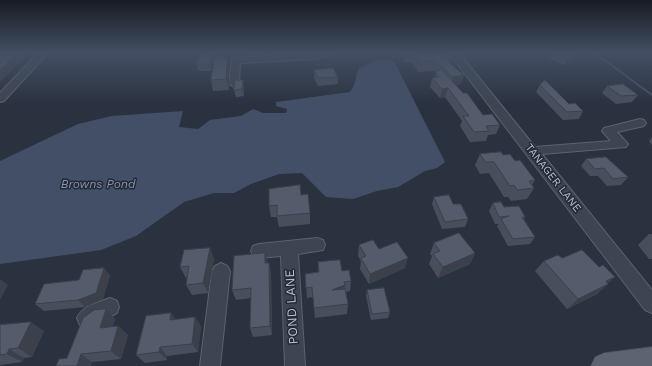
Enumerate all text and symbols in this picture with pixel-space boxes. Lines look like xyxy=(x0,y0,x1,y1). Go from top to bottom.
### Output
street label: TANAGER LANE xyxy=(522,141,584,215)
water label: Browns Pond xyxy=(61,177,135,191)
street label: POND LANE xyxy=(282,269,302,345)

